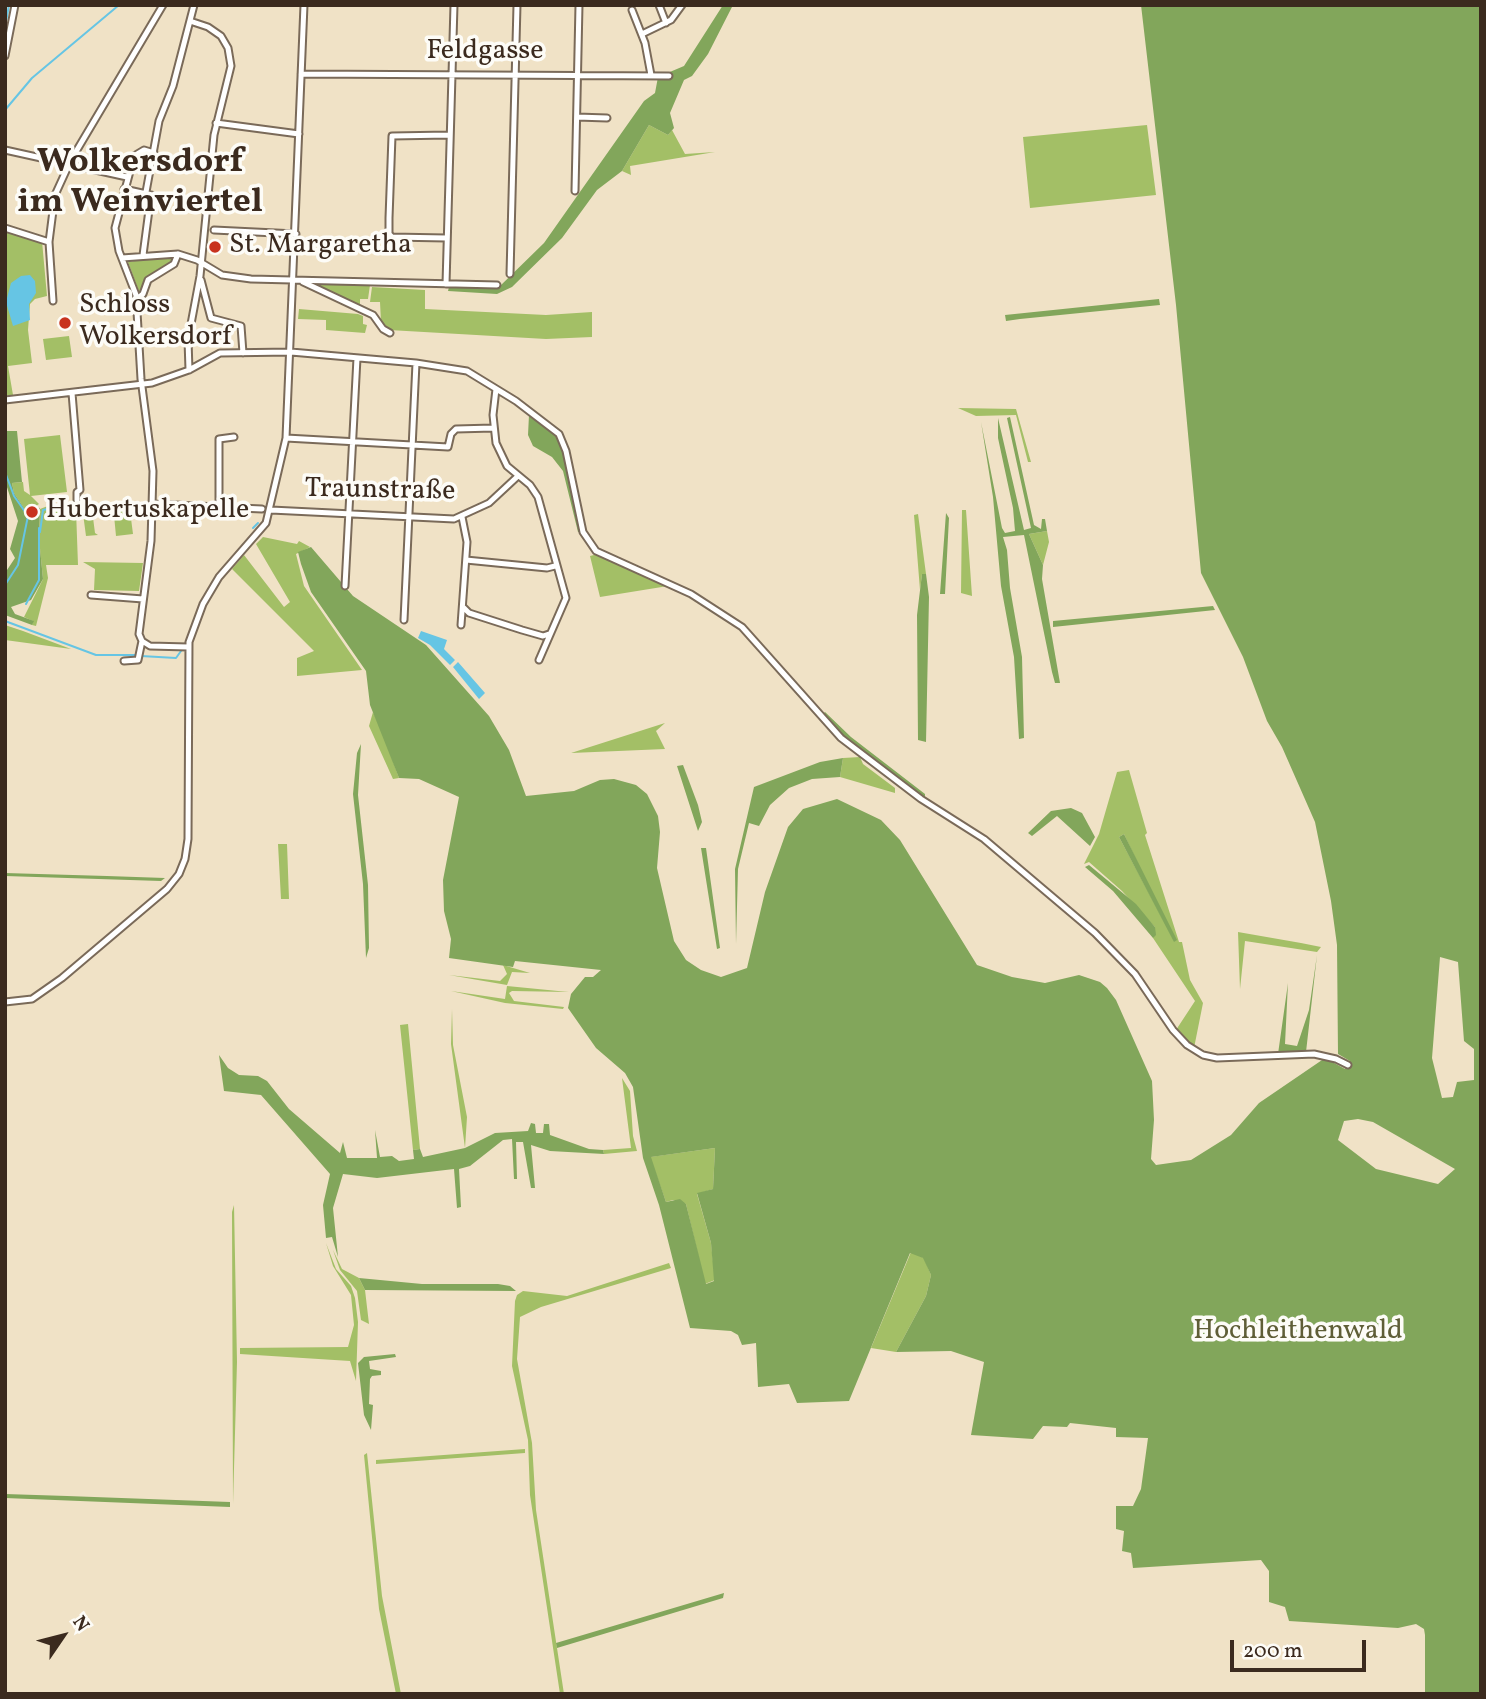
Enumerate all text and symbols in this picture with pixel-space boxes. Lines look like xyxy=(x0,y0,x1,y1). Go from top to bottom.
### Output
street label: Feldgasse xyxy=(426,36,544,70)
district label: Wolkersdorf im Weinviertel xyxy=(17,144,263,226)
place label: St. Margaretha xyxy=(229,230,412,264)
marker: St. Margaretha xyxy=(207,239,223,255)
place label: Schloss Wolkersdorf xyxy=(79,290,232,356)
marker: Schloss Wolkersdorf xyxy=(57,315,73,331)
street label: Traunstraße xyxy=(304,474,456,510)
place label: Hubertuskapelle xyxy=(46,495,249,529)
marker: Hubertuskapelle xyxy=(24,504,40,520)
park label: Hochleithenwald xyxy=(1193,1316,1403,1350)
north arrow xyxy=(28,1601,98,1671)
text: N xyxy=(66,1611,95,1637)
scale bar xyxy=(1234,1626,1370,1670)
text: 200 m xyxy=(1243,1637,1303,1666)

